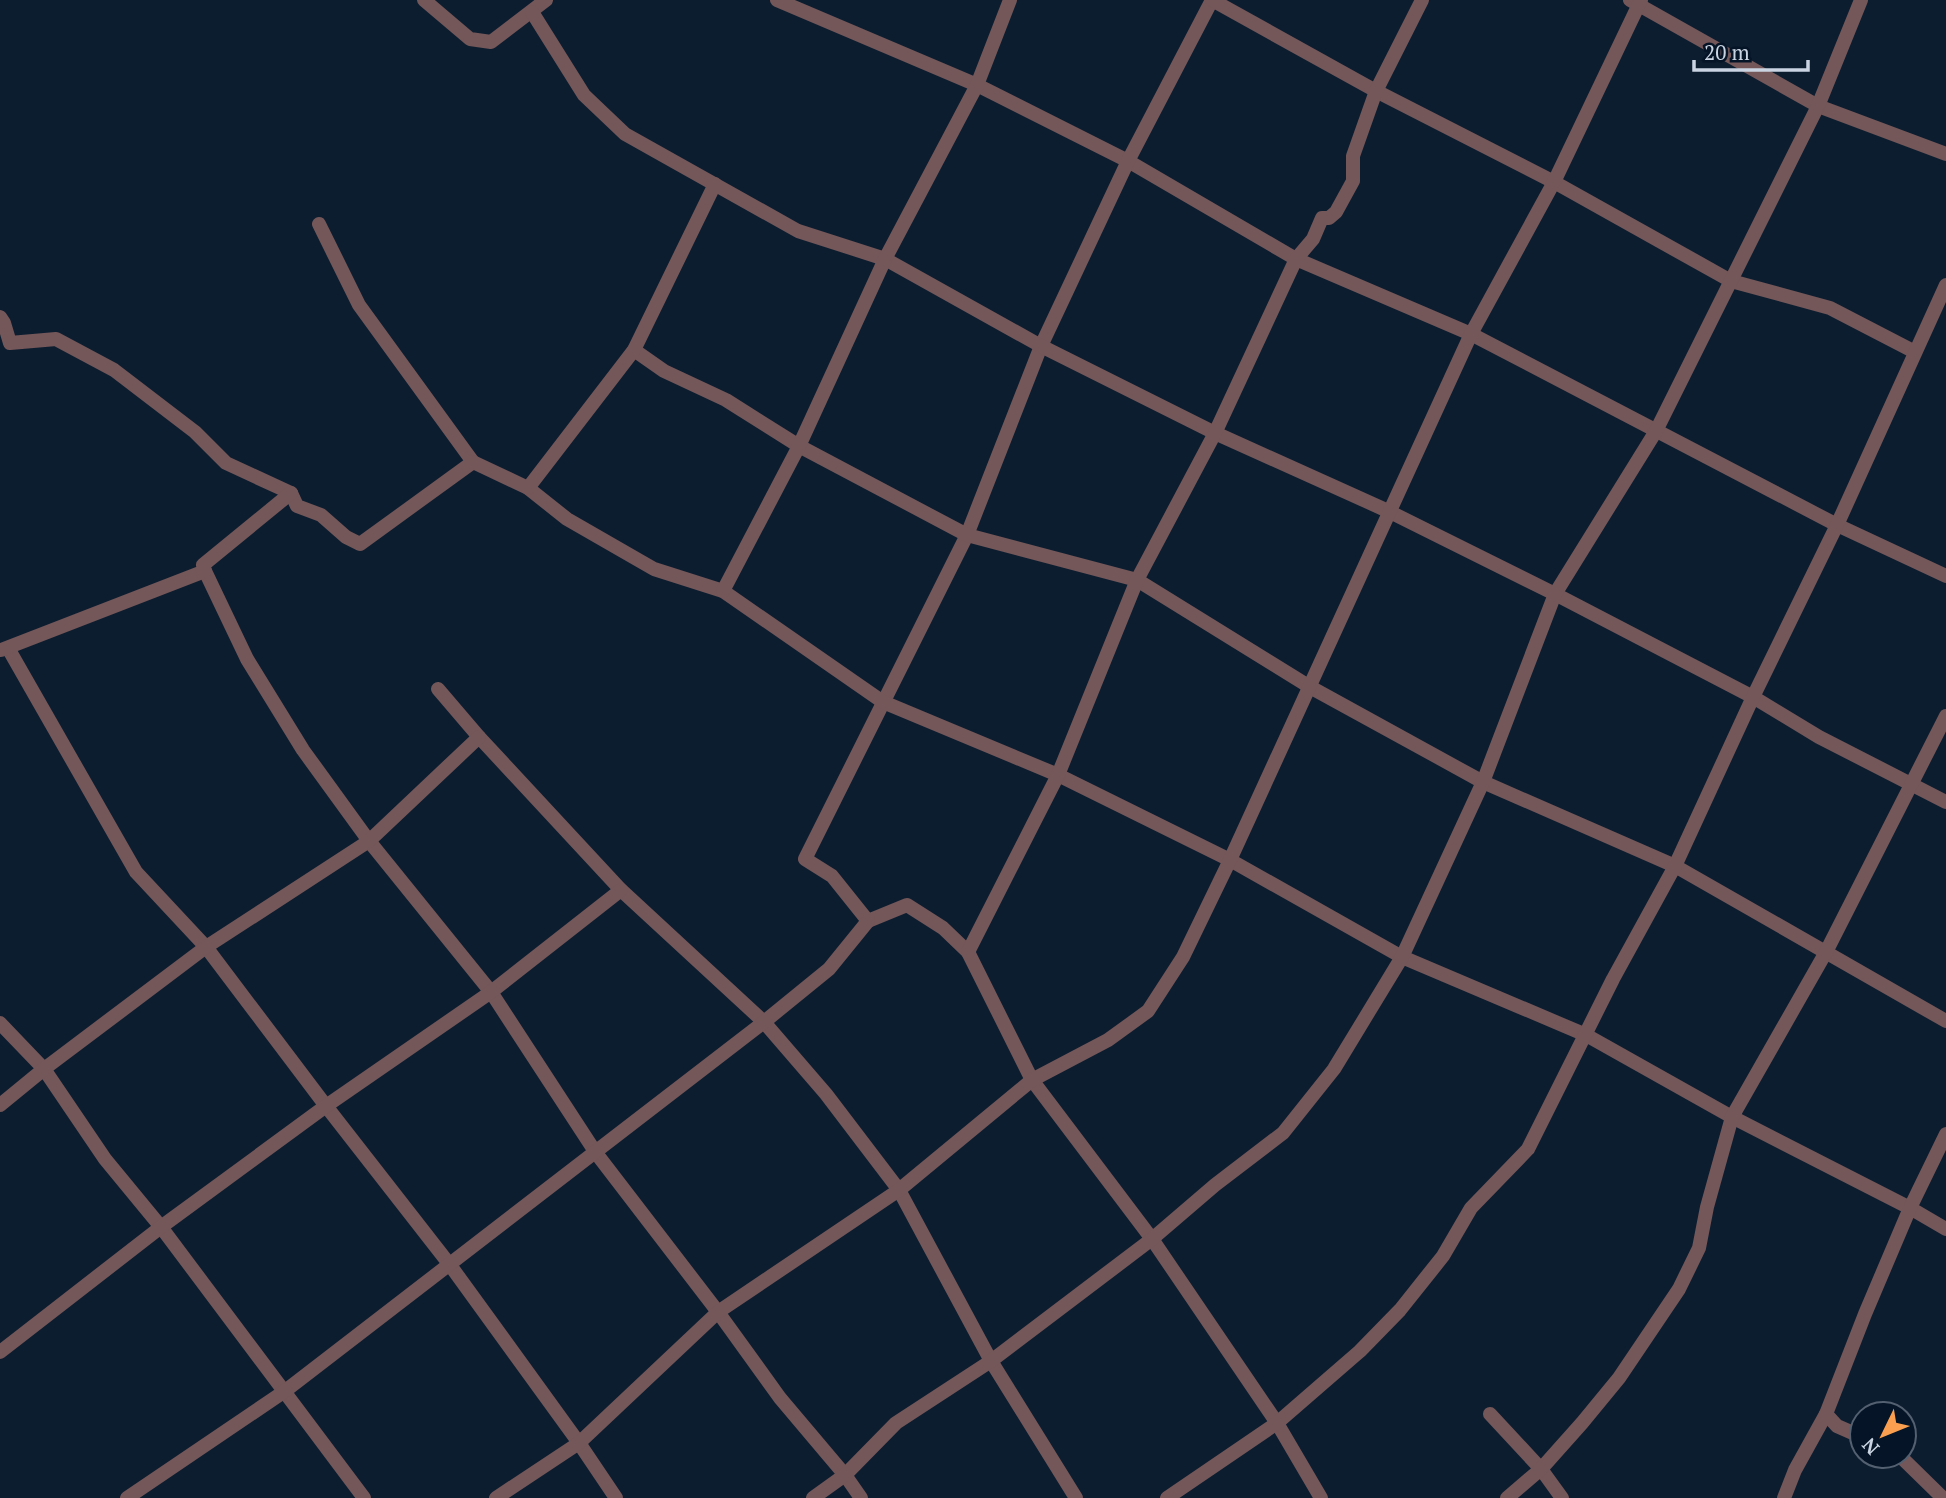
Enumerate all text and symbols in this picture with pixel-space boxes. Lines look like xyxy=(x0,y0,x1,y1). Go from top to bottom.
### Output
scale bar xyxy=(1694,28,1808,72)
text: 20 m xyxy=(1704,38,1750,66)
north arrow xyxy=(1848,1400,1918,1470)
text: N xyxy=(1856,1433,1884,1461)

